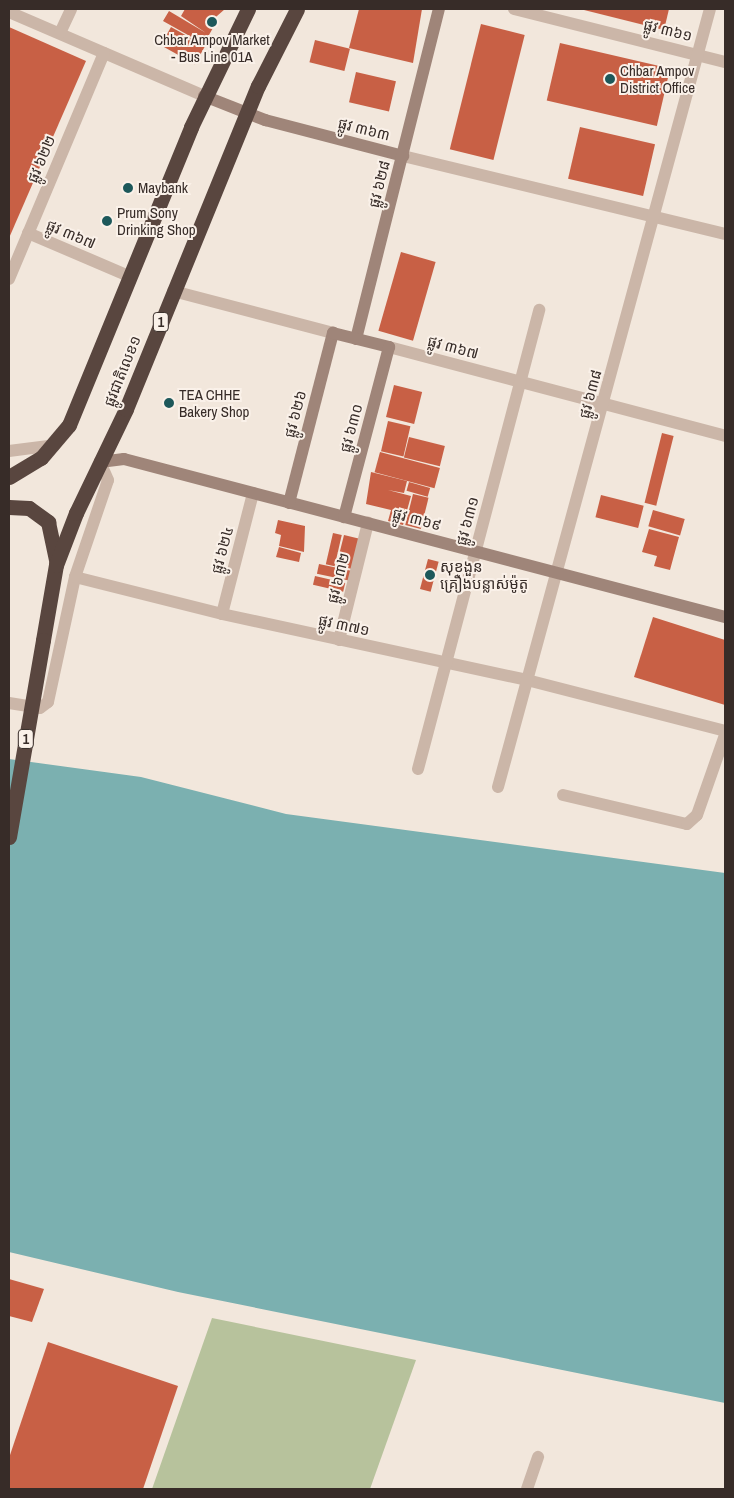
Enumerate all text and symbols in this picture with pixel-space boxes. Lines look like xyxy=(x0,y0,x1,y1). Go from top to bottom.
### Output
street label: ផ្លូវ ៣៦១ xyxy=(642,15,694,45)
marker: Chbar Ampov Market - Bus Line 01A xyxy=(206,16,218,28)
place label: Chbar Ampov Market - Bus Line 01A xyxy=(154,30,270,65)
place label: Chbar Ampov District Office xyxy=(620,61,695,96)
marker: Chbar Ampov District Office xyxy=(604,73,616,85)
street label: ផ្លូវ ៣៦៣ xyxy=(336,114,392,144)
street label: ផ្លូវ ៦២២ xyxy=(23,133,59,185)
street label: ផ្លូវ ៦២៨ xyxy=(364,158,394,210)
place label: Maybank xyxy=(138,179,188,197)
marker: Maybank xyxy=(122,182,134,194)
place label: Prum Sony Drinking Shop xyxy=(117,203,196,238)
marker: Prum Sony Drinking Shop xyxy=(101,215,113,227)
street label: ផ្លូវ ៣៦៧ xyxy=(44,216,98,252)
road number: 1 xyxy=(152,311,170,334)
street label: ផ្លូវ ៣៦៧ xyxy=(426,332,480,362)
street label: ផ្លូវជាតិលេខ១ xyxy=(100,333,144,409)
street label: ផ្លូវ ៦៣៨ xyxy=(575,368,605,420)
place label: TEA CHHE Bakery Shop xyxy=(179,385,249,420)
street label: ផ្លូវ ៦២៦ xyxy=(280,388,310,440)
marker: TEA CHHE Bakery Shop xyxy=(163,397,175,409)
street label: ផ្លូវ ៦៣០ xyxy=(336,402,366,454)
street label: ផ្លូវ ៦៣១ xyxy=(452,495,482,547)
street label: ផ្លូវ ៣៦៩ xyxy=(391,504,443,534)
street label: ផ្លូវ ៦២៤ xyxy=(207,524,237,576)
street label: ផ្លូវ ៦៣២ xyxy=(323,551,353,605)
place label: សុខងួន គ្រឿងបន្លាស់ម៉ូតូ xyxy=(440,557,528,592)
marker: សុខងួន គ្រឿងបន្លាស់ម៉ូតូ xyxy=(424,569,436,581)
street label: ផ្លូវ ៣៧១ xyxy=(317,611,371,639)
road number: 1 xyxy=(17,728,35,751)

